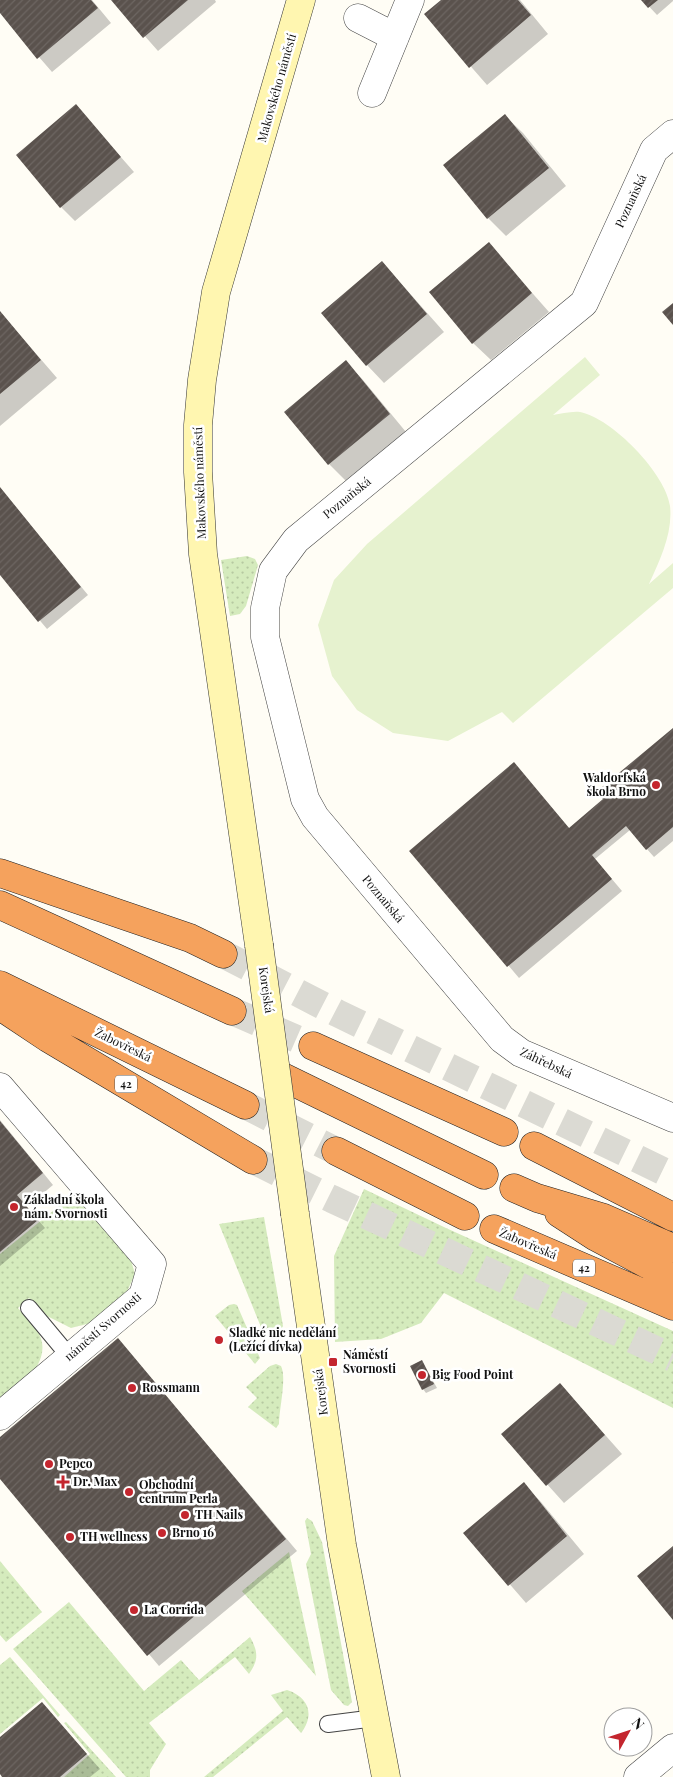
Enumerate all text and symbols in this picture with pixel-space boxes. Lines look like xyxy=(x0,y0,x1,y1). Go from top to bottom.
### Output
street label: Makovského náměstí xyxy=(253,31,299,144)
street label: Poznaňská xyxy=(611,171,649,230)
street label: Makovského náměstí xyxy=(189,426,209,539)
street label: Poznaňská xyxy=(319,473,374,521)
place label: Waldorfská škola Brno xyxy=(582,769,647,799)
marker: Waldorfská škola Brno xyxy=(650,779,662,791)
street label: Poznaňská xyxy=(359,871,408,925)
street label: Korejská xyxy=(256,966,278,1014)
street label: Žabovřeská xyxy=(92,1023,154,1065)
street label: Záhřebská xyxy=(518,1043,575,1081)
road number: 42 xyxy=(115,1076,137,1092)
place label: Základní škola nám. Svornosti xyxy=(24,1191,108,1221)
marker: Základní škola nám. Svornosti xyxy=(8,1201,20,1213)
street label: Žabovřeská xyxy=(497,1224,560,1262)
road number: 42 xyxy=(573,1260,595,1276)
street label: náměstí Svornosti xyxy=(60,1288,145,1364)
place label: Sladké nic nedělání (Ležící dívka) xyxy=(229,1324,337,1354)
marker: Sladké nic nedělání (Ležící dívka) xyxy=(213,1334,225,1346)
place label: Náměstí Svornosti xyxy=(343,1346,396,1376)
marker: Náměstí Svornosti xyxy=(327,1356,339,1368)
place label: Big Food Point xyxy=(432,1366,514,1382)
street label: Korejská xyxy=(309,1368,331,1416)
marker: Big Food Point xyxy=(416,1369,428,1381)
place label: Rossmann xyxy=(142,1379,201,1395)
marker: Rossmann xyxy=(126,1382,138,1394)
place label: Pepco xyxy=(59,1455,93,1471)
marker: Pepco xyxy=(43,1458,55,1470)
place label: Dr. Max xyxy=(73,1473,118,1489)
marker: Dr. Max xyxy=(57,1476,69,1488)
place label: Obchodní centrum Perla xyxy=(139,1476,219,1506)
marker: Obchodní centrum Perla xyxy=(123,1486,135,1498)
place label: TH Nails xyxy=(195,1506,244,1522)
marker: TH Nails xyxy=(179,1509,191,1521)
place label: Brno 16 xyxy=(172,1524,214,1540)
marker: Brno 16 xyxy=(156,1527,168,1539)
place label: TH wellness xyxy=(80,1528,148,1544)
marker: TH wellness xyxy=(64,1531,76,1543)
place label: La Corrida xyxy=(144,1601,205,1617)
marker: La Corrida xyxy=(128,1604,140,1616)
north arrow xyxy=(603,1707,653,1757)
text: N xyxy=(628,1713,649,1733)

